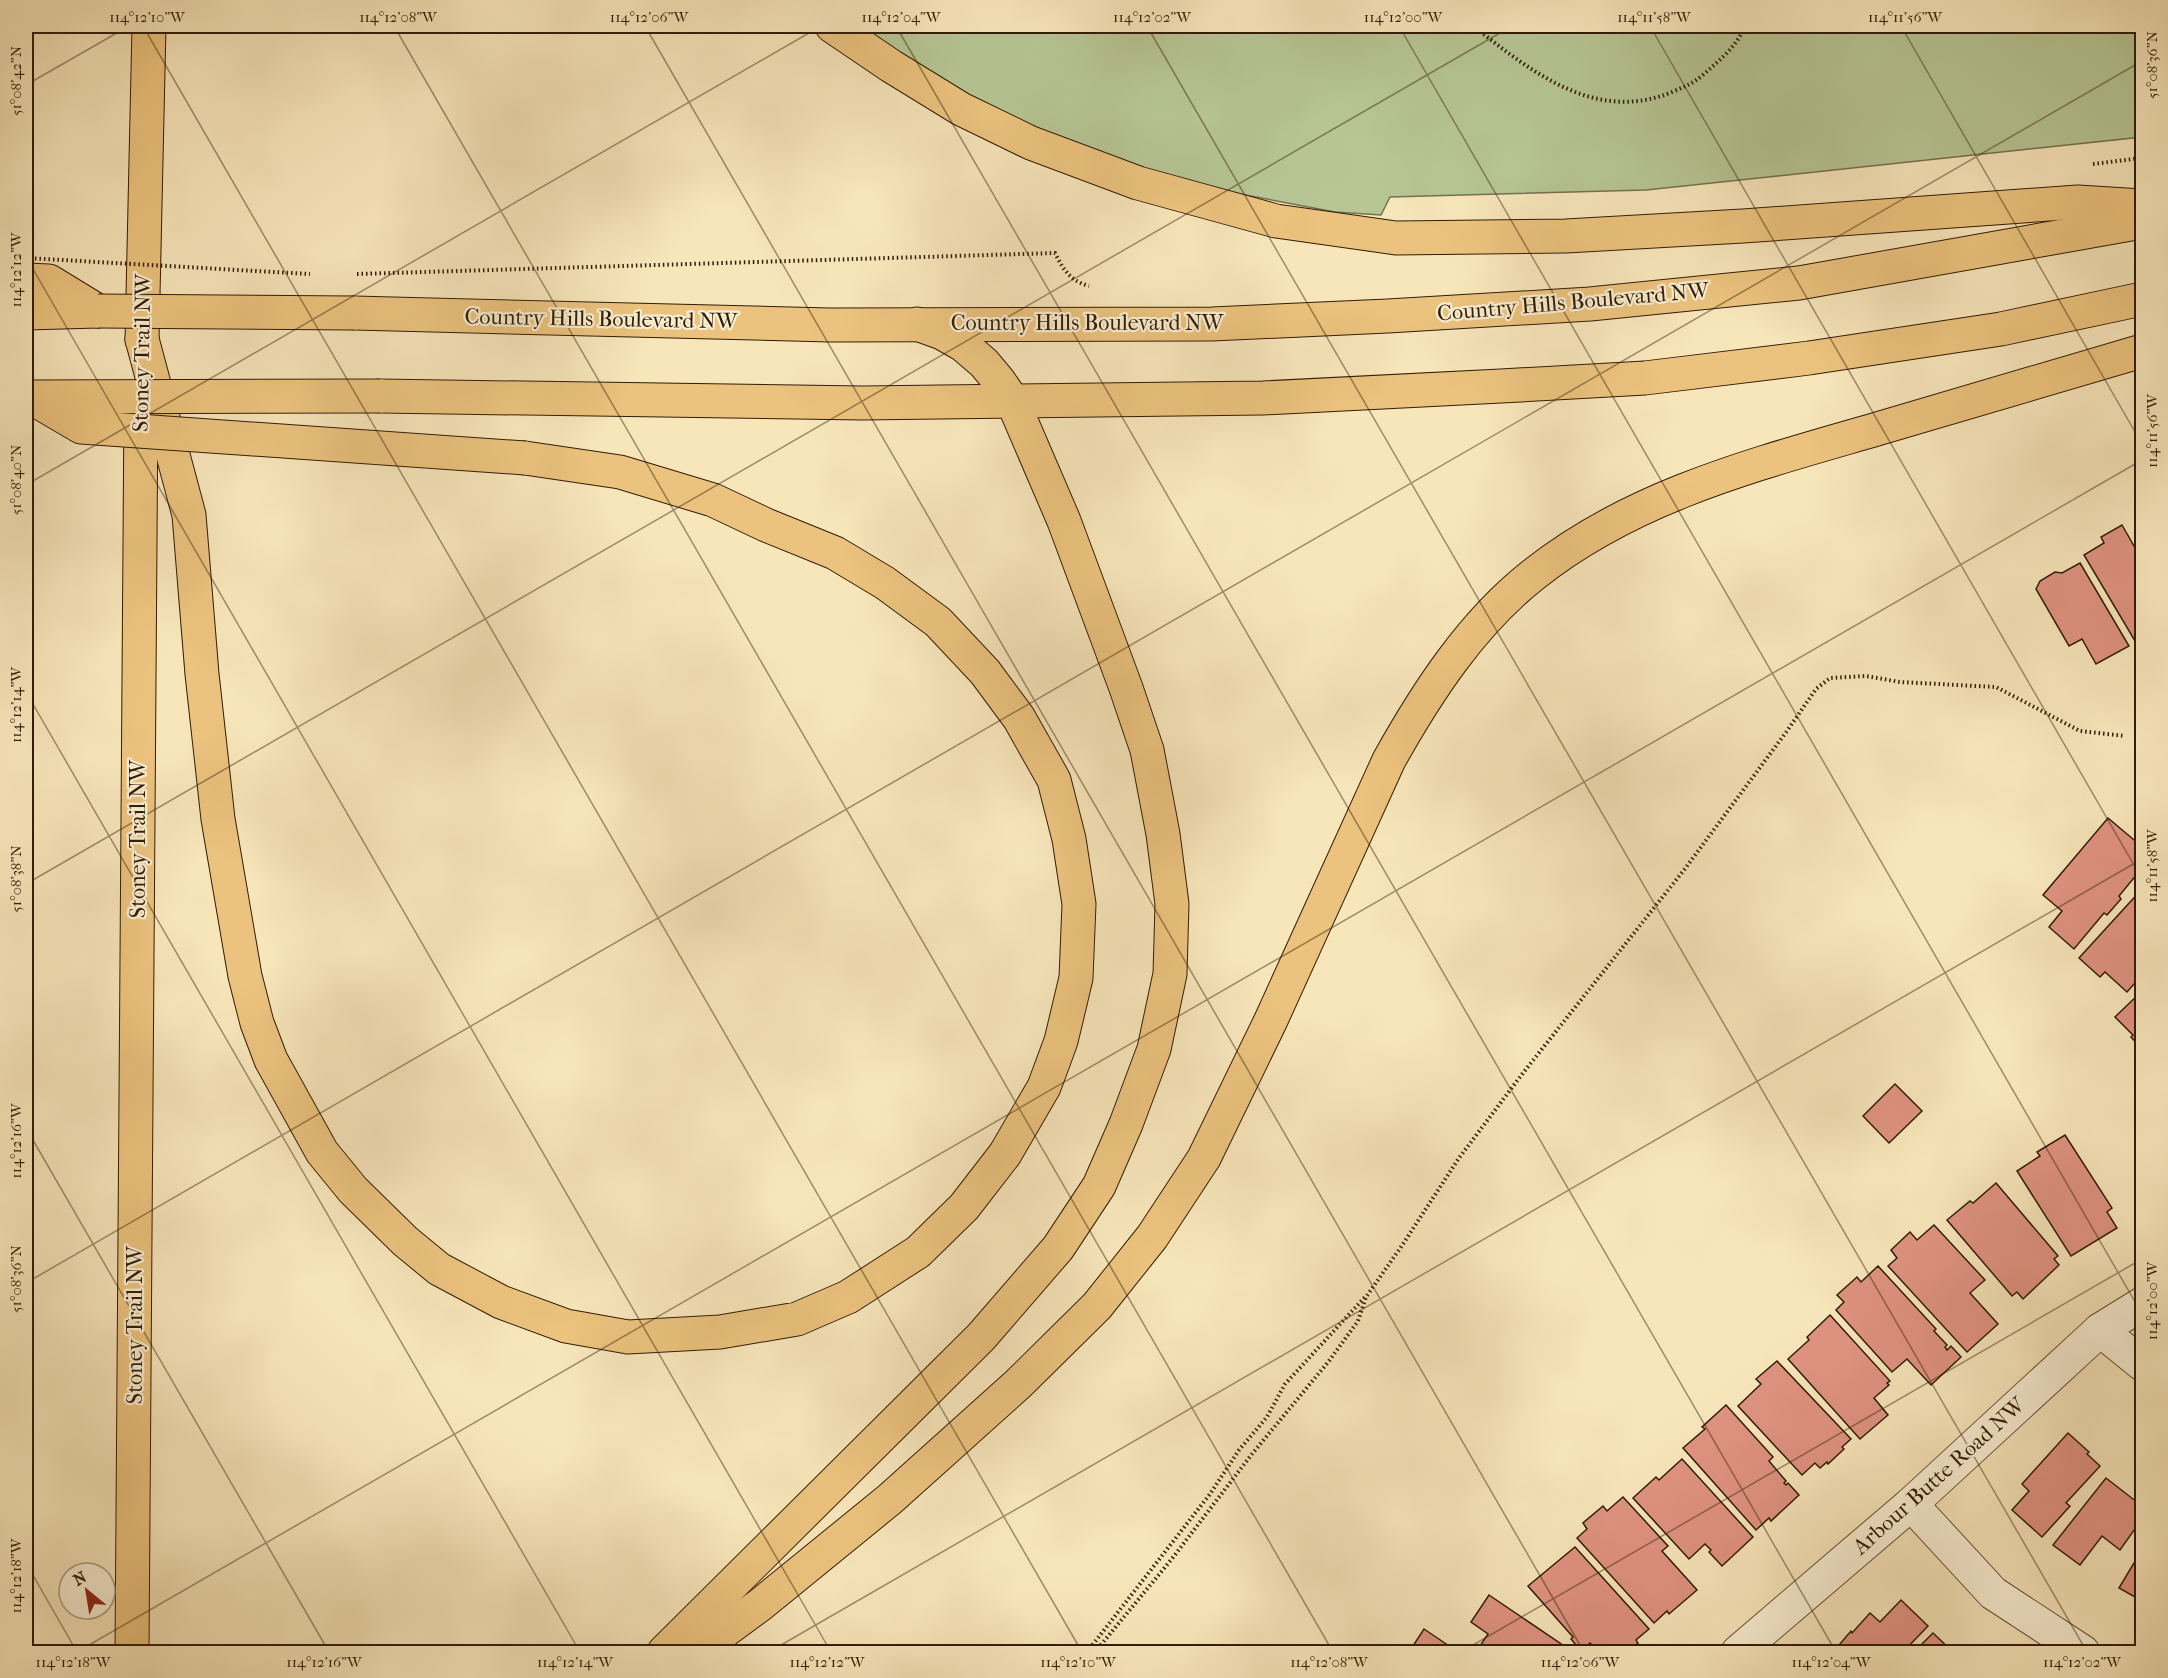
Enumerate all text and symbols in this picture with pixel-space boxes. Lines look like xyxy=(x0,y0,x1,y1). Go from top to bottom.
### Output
text: 114°12'10"W xyxy=(109,8,186,26)
text: 114°12'08"W xyxy=(359,8,438,26)
text: 114°12'06"W xyxy=(610,8,689,26)
text: 114°12'04"W xyxy=(862,8,942,26)
text: 114°12'02"W xyxy=(1113,8,1192,26)
text: 114°12'00"W xyxy=(1364,8,1443,26)
text: 114°11'58"W xyxy=(1617,8,1692,26)
text: 114°11'56"W xyxy=(1868,8,1943,26)
text: 51°08'36"N xyxy=(2143,30,2161,99)
text: 51°08'42"N xyxy=(7,45,25,116)
text: 114°12'12"W xyxy=(7,231,25,307)
street label: Stoney Trail NW xyxy=(128,272,156,432)
street label: Country Hills Boulevard NW xyxy=(1436,277,1711,327)
street label: Country Hills Boulevard NW xyxy=(464,304,739,334)
street label: Country Hills Boulevard NW xyxy=(951,310,1225,336)
text: 114°11'56"W xyxy=(2143,393,2161,468)
text: 51°08'40"N xyxy=(7,444,25,515)
text: 114°12'14"W xyxy=(7,666,25,743)
street label: Stoney Trail NW xyxy=(125,758,151,918)
text: 114°11'58"W xyxy=(2143,828,2161,903)
text: 51°08'38"N xyxy=(7,845,25,913)
text: 114°12'16"W xyxy=(7,1102,25,1179)
text: 51°08'36"N xyxy=(7,1244,25,1313)
street label: Stoney Trail NW xyxy=(122,1244,148,1404)
text: 114°12'00"W xyxy=(2143,1261,2161,1340)
street label: Arbour Butte Road NW xyxy=(1847,1391,2031,1561)
text: 114°12'18"W xyxy=(7,1537,25,1613)
north arrow xyxy=(57,1561,117,1621)
text: N xyxy=(70,1567,91,1590)
text: 114°12'18"W xyxy=(36,1653,112,1671)
text: 114°12'16"W xyxy=(286,1653,363,1671)
text: 114°12'14"W xyxy=(537,1653,614,1671)
text: 114°12'12"W xyxy=(790,1653,866,1671)
text: 114°12'10"W xyxy=(1040,1653,1117,1671)
text: 114°12'08"W xyxy=(1290,1653,1369,1671)
text: 114°12'06"W xyxy=(1541,1653,1620,1671)
text: 114°12'04"W xyxy=(1792,1653,1872,1671)
text: 114°12'02"W xyxy=(2043,1653,2122,1671)

